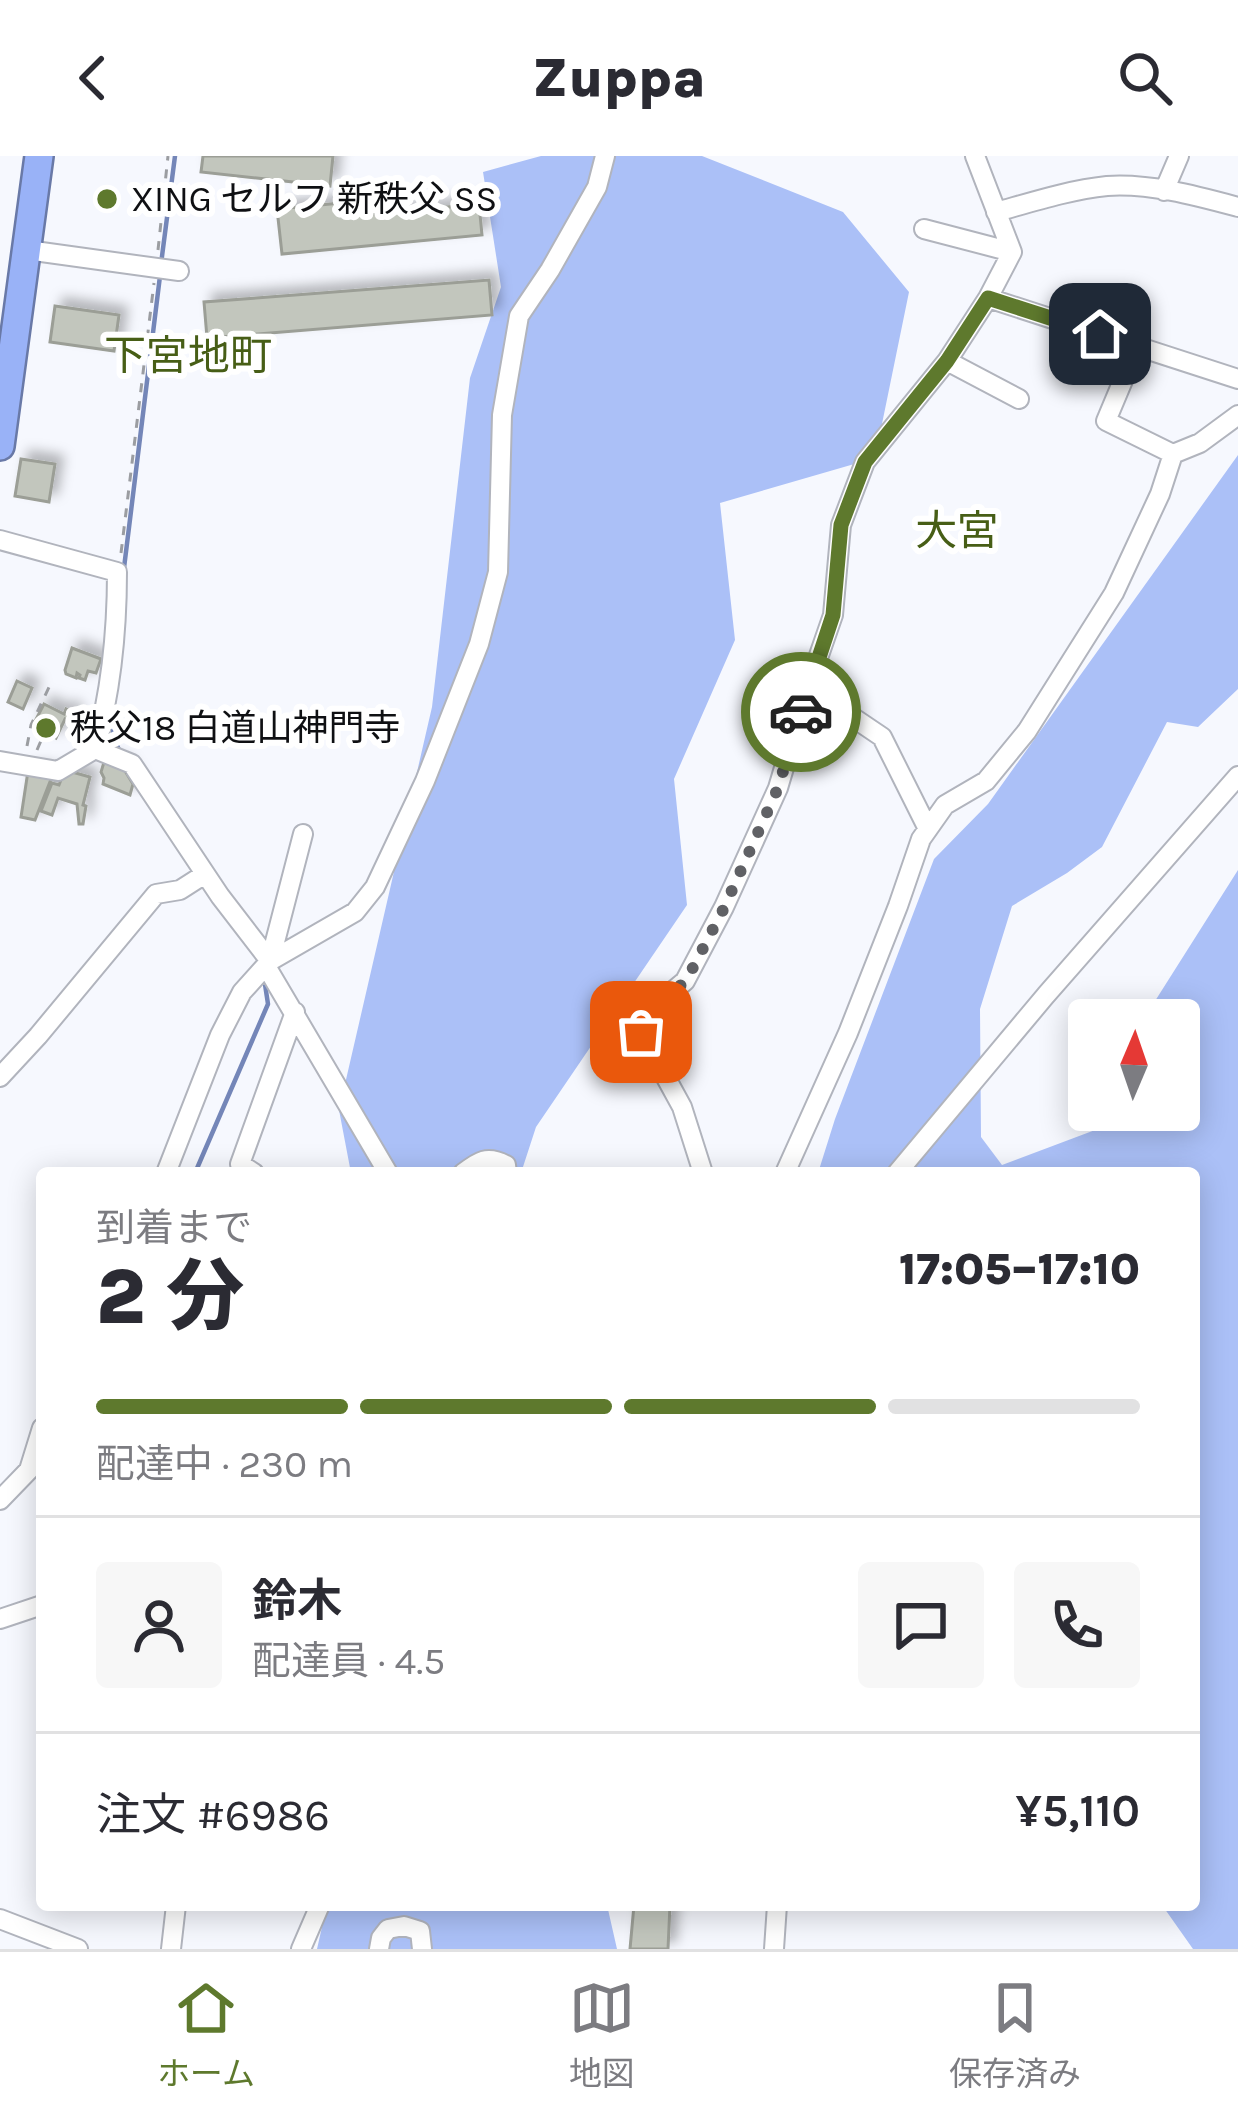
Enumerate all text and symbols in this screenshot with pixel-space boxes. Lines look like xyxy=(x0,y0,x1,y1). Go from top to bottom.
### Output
icon: back xyxy=(60,45,126,111)
icon: search xyxy=(1112,45,1178,111)
text: Zuppa xyxy=(532,46,706,110)
place label: XING セルフ 新秩父 SS xyxy=(131,178,497,220)
marker: XING セルフ 新秩父 SS xyxy=(94,186,120,212)
pin xyxy=(1049,283,1151,385)
icon: home xyxy=(1067,301,1133,367)
district label: 下宮地町 xyxy=(104,331,272,381)
district label: 大宮 xyxy=(915,506,999,556)
courier xyxy=(741,652,861,772)
icon: car xyxy=(768,679,834,745)
place label: 秩父18 白道山神門寺 xyxy=(70,707,401,749)
marker: 秩父18 白道山神門寺 xyxy=(33,715,59,741)
pin xyxy=(590,981,692,1083)
icon: bag xyxy=(608,999,674,1065)
north arrow xyxy=(1068,999,1200,1131)
map controls xyxy=(1068,999,1200,1131)
text: 到着まで xyxy=(96,1205,252,1251)
text: 17:05–17:10 xyxy=(899,1243,1140,1295)
text: 2 分 xyxy=(96,1251,244,1343)
text: 配達中 · 230 m xyxy=(96,1441,353,1487)
button: person xyxy=(96,1562,222,1688)
button: chat xyxy=(858,1562,984,1688)
button: phone xyxy=(1014,1562,1140,1688)
text: 鈴木 xyxy=(252,1575,342,1627)
text: 配達員 · 4.5 xyxy=(252,1638,445,1684)
text: ¥5,110 xyxy=(1015,1785,1140,1837)
text: 注文 #6986 xyxy=(96,1789,330,1841)
tab: ホーム xyxy=(157,1975,255,2095)
tab: 地図 xyxy=(569,1975,635,2095)
tab: 保存済み xyxy=(949,1975,1081,2095)

